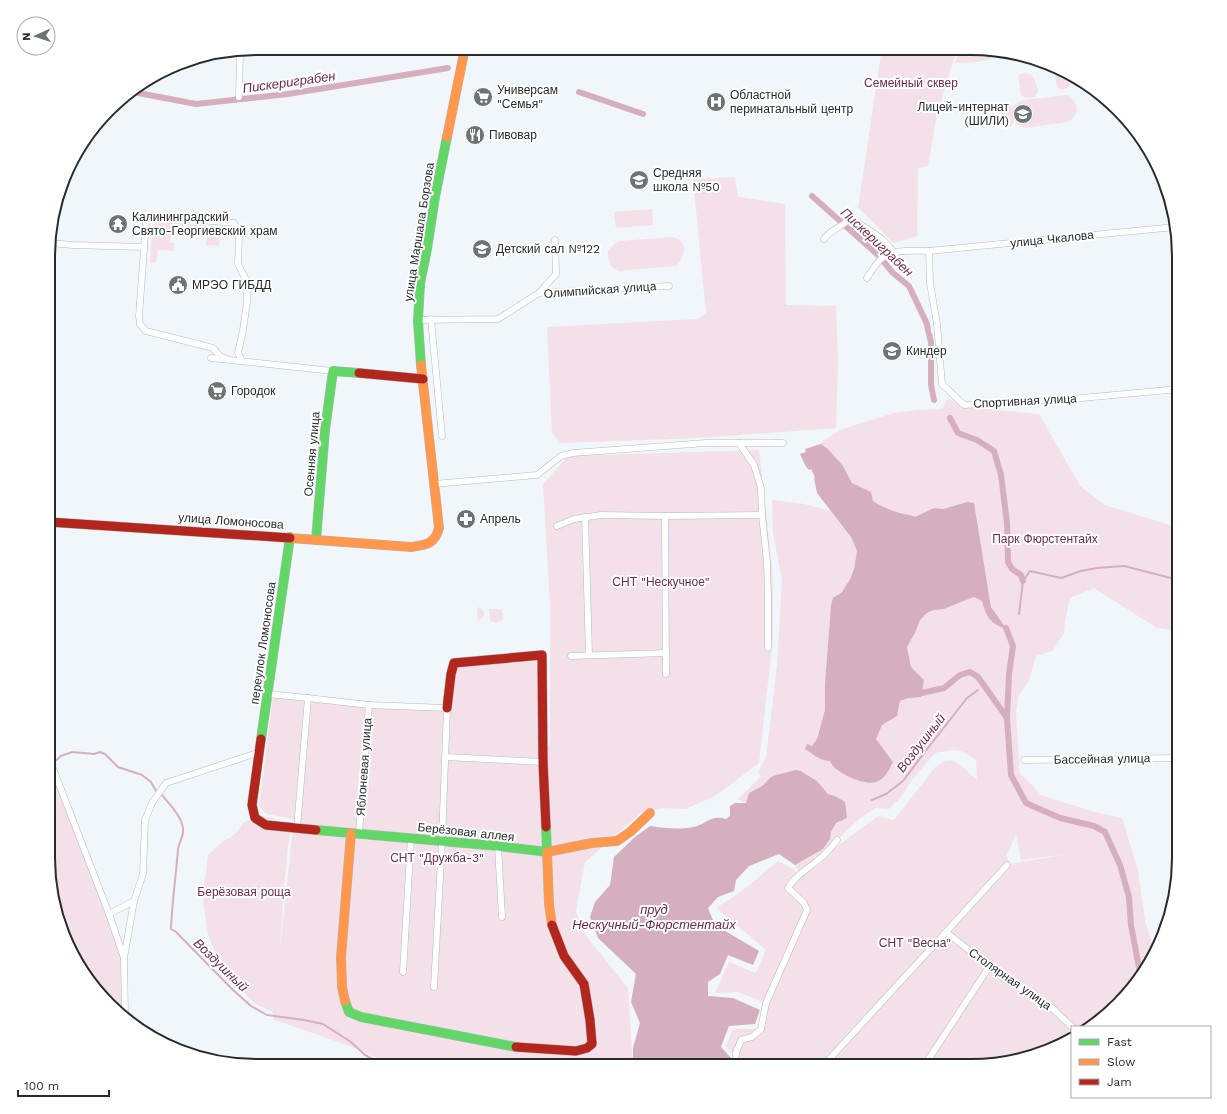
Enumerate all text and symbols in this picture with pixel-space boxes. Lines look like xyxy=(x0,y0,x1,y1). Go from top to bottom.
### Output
north arrow xyxy=(16,16,56,56)
text: N xyxy=(20,32,33,41)
water label: Пискериграбен xyxy=(242,68,336,96)
park label: Семейный сквер xyxy=(864,76,958,90)
place label: Универсам "Семья" xyxy=(497,83,558,111)
supermarket icon: Универсам "Семья" xyxy=(472,86,494,108)
place label: Областной перинатальный центр xyxy=(730,88,853,116)
hospital icon: Областной перинатальный центр xyxy=(705,91,727,113)
place label: Лицей-интернат (ШИЛИ) xyxy=(918,100,1009,128)
school or university icon: Лицей-интернат (ШИЛИ) xyxy=(1012,103,1034,125)
restaurant icon: Пивовар xyxy=(464,124,486,146)
place label: Пивовар xyxy=(489,128,537,142)
street label: улица Маршала Борзова xyxy=(401,161,437,303)
place label: Средняя школа №50 xyxy=(653,166,720,194)
school or university icon: Средняя школа №50 xyxy=(628,169,650,191)
water label: Пискериграбен xyxy=(838,205,916,279)
place label: Калининградский Свято-Георгиевский храм xyxy=(132,210,278,238)
temple icon: Калининградский Свято-Георгиевский храм xyxy=(107,213,129,235)
street label: улица Чкалова xyxy=(1009,228,1095,250)
school or university icon: Детский сал №122 xyxy=(471,238,493,260)
place label: Детский сал №122 xyxy=(496,242,600,256)
public building icon: МРЭО ГИБДД xyxy=(167,274,189,296)
place label: МРЭО ГИБДД xyxy=(192,278,271,292)
street label: Олимпийская улица xyxy=(543,279,657,301)
school or university icon: Киндер xyxy=(881,340,903,362)
place label: Киндер xyxy=(906,344,947,358)
supermarket icon: Городок xyxy=(206,380,228,402)
place label: Городок xyxy=(231,384,276,398)
street label: Спортивная улица xyxy=(973,391,1077,411)
street label: Осенняя улица xyxy=(301,411,323,497)
pharmacy icon: Апрель xyxy=(455,508,477,530)
street label: улица Ломоносова xyxy=(178,510,284,532)
place label: Апрель xyxy=(480,512,521,526)
park label: Парк Фюрстентайх xyxy=(992,532,1098,546)
park label: СНТ "Нескучное" xyxy=(612,575,710,589)
street label: переулок Ломоносова xyxy=(247,580,279,705)
water label: Воздушный xyxy=(894,711,948,775)
street label: Яблоневая улица xyxy=(354,717,374,817)
street label: Бассейная улица xyxy=(1053,751,1151,767)
street label: Берёзовая аллея xyxy=(417,820,515,844)
park label: СНТ "Дружба-3" xyxy=(390,851,484,865)
park label: Берёзовая роща xyxy=(197,885,291,899)
water label: пруд Нескучный-Фюрстентайх xyxy=(572,902,736,932)
water label: Воздушный xyxy=(191,935,251,995)
park label: СНТ "Весна" xyxy=(879,936,951,950)
street label: Столярная улица xyxy=(966,945,1054,1013)
legend xyxy=(1071,1026,1211,1098)
text: Fast xyxy=(1107,1035,1132,1049)
text: Slow xyxy=(1107,1055,1135,1069)
scale bar xyxy=(18,1072,109,1098)
text: Jam xyxy=(1107,1075,1132,1089)
text: 100 m xyxy=(24,1079,59,1093)

